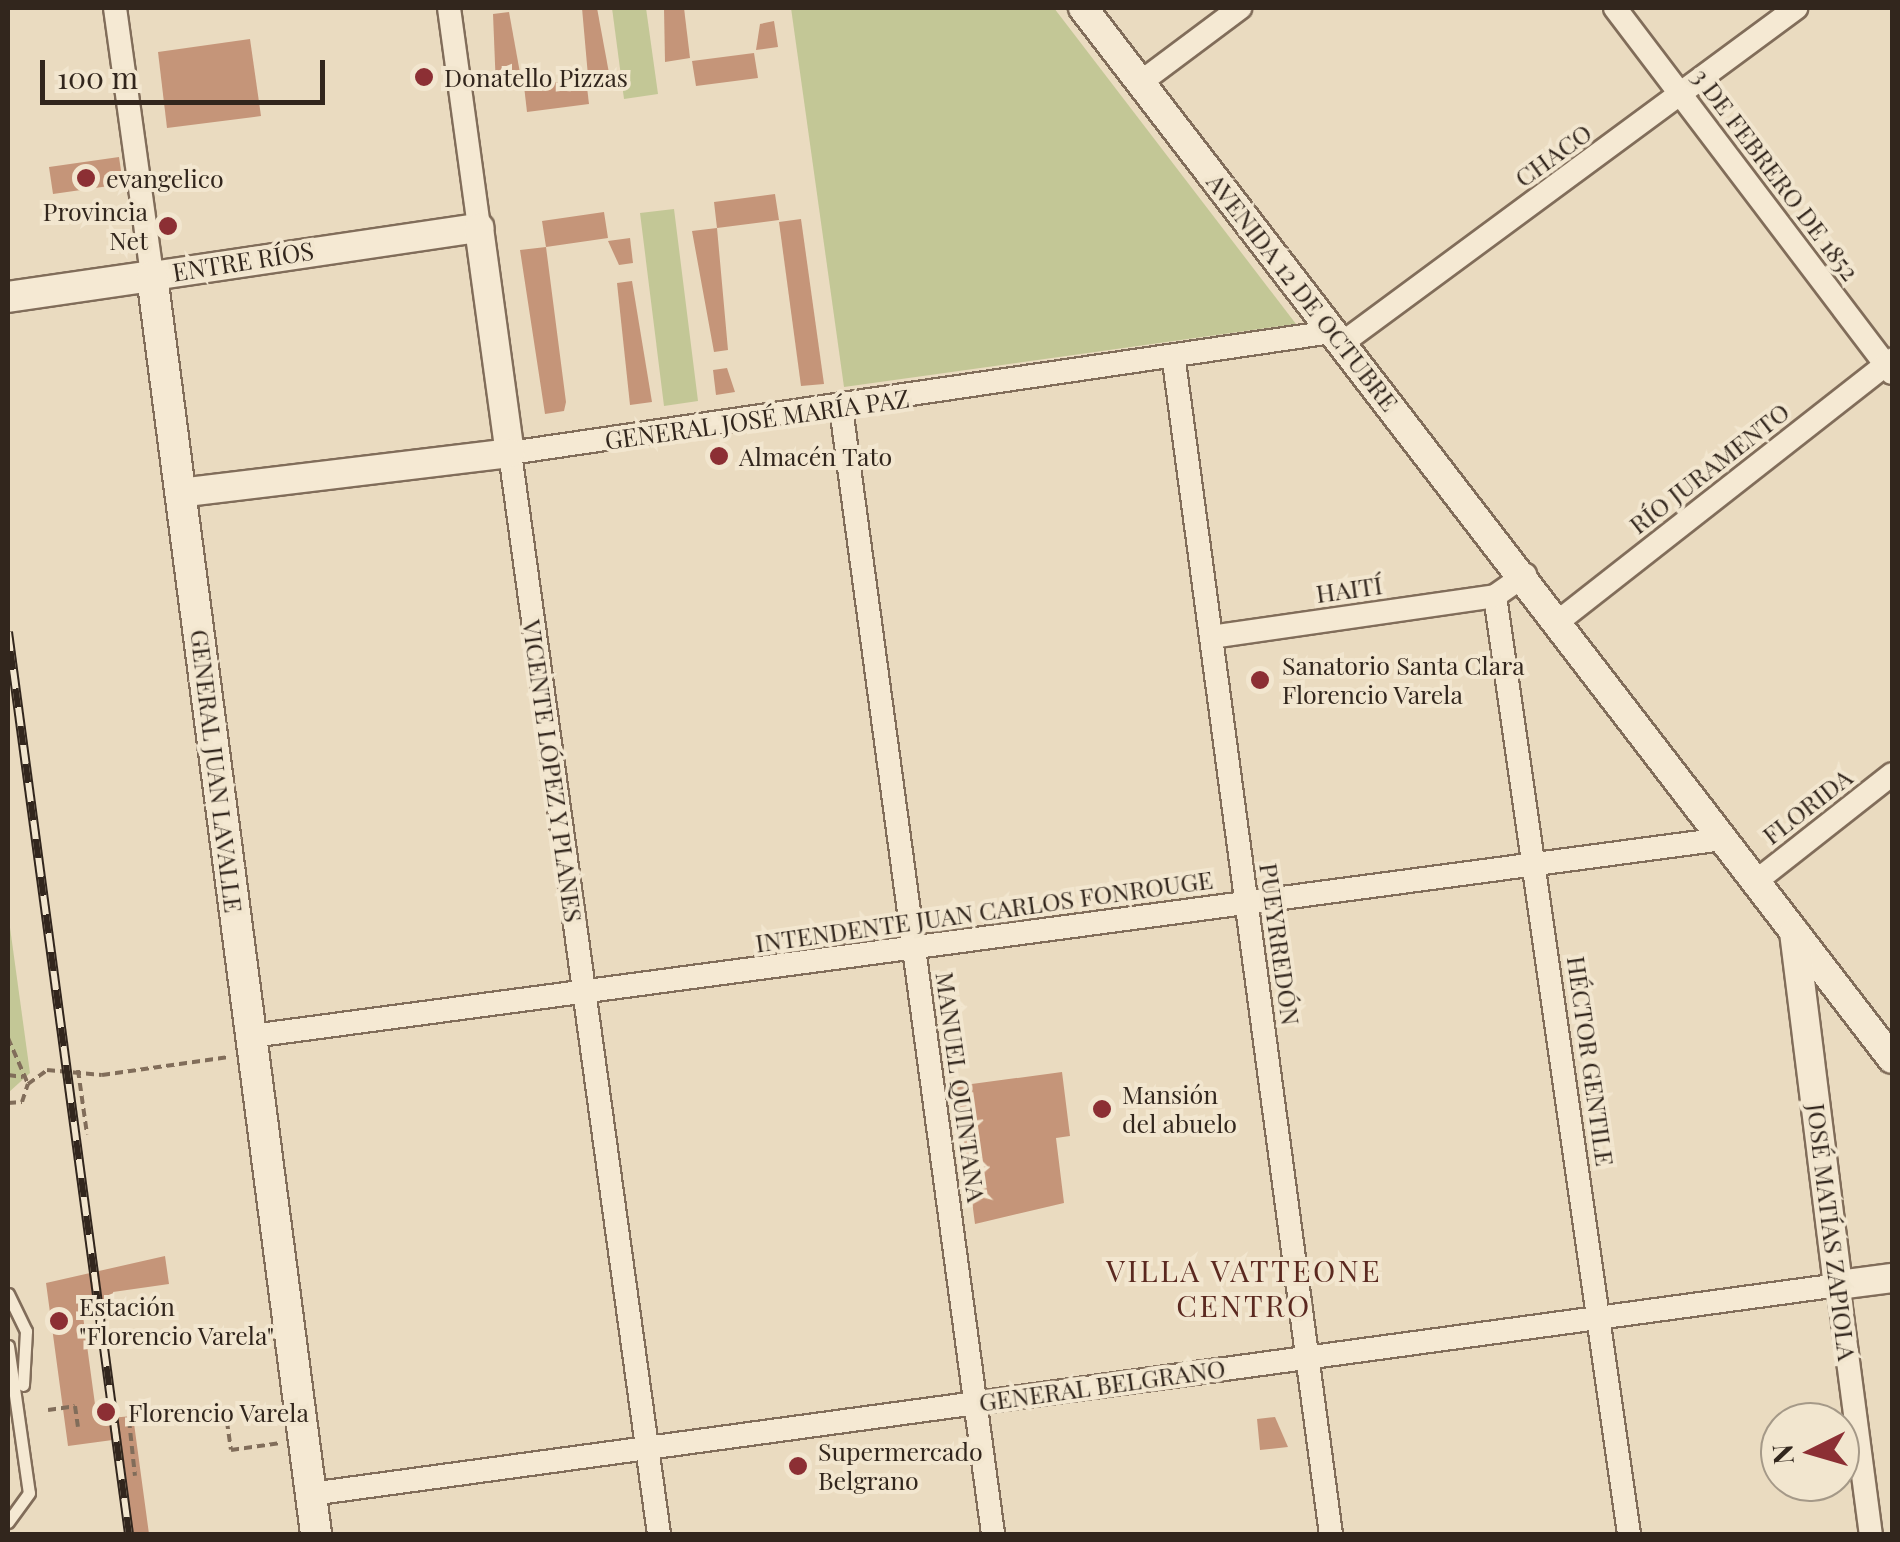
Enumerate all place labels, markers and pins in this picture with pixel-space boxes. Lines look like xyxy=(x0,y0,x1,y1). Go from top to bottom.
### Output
place label: Donatello Pizzas xyxy=(444,62,628,92)
marker: Donatello Pizzas xyxy=(413,66,435,88)
place label: evangelico xyxy=(106,163,224,193)
marker: evangelico xyxy=(75,167,97,189)
place label: Provincia Net xyxy=(43,197,148,256)
marker: Provincia Net xyxy=(157,215,179,237)
place label: Almacén Tato xyxy=(739,441,893,471)
marker: Almacén Tato xyxy=(708,445,730,467)
place label: Sanatorio Santa Clara Florencio Varela xyxy=(1282,651,1525,710)
marker: Sanatorio Santa Clara Florencio Varela xyxy=(1247,667,1273,693)
place label: Mansión del abuelo xyxy=(1122,1080,1237,1139)
marker: Mansión del abuelo xyxy=(1091,1098,1113,1120)
place label: Estación "Florencio Varela" xyxy=(79,1292,275,1351)
marker: Estación "Florencio Varela" xyxy=(48,1310,70,1332)
place label: Florencio Varela xyxy=(128,1397,310,1427)
marker: Florencio Varela xyxy=(93,1399,119,1425)
place label: Supermercado Belgrano xyxy=(818,1437,983,1496)
marker: Supermercado Belgrano xyxy=(787,1455,809,1477)

